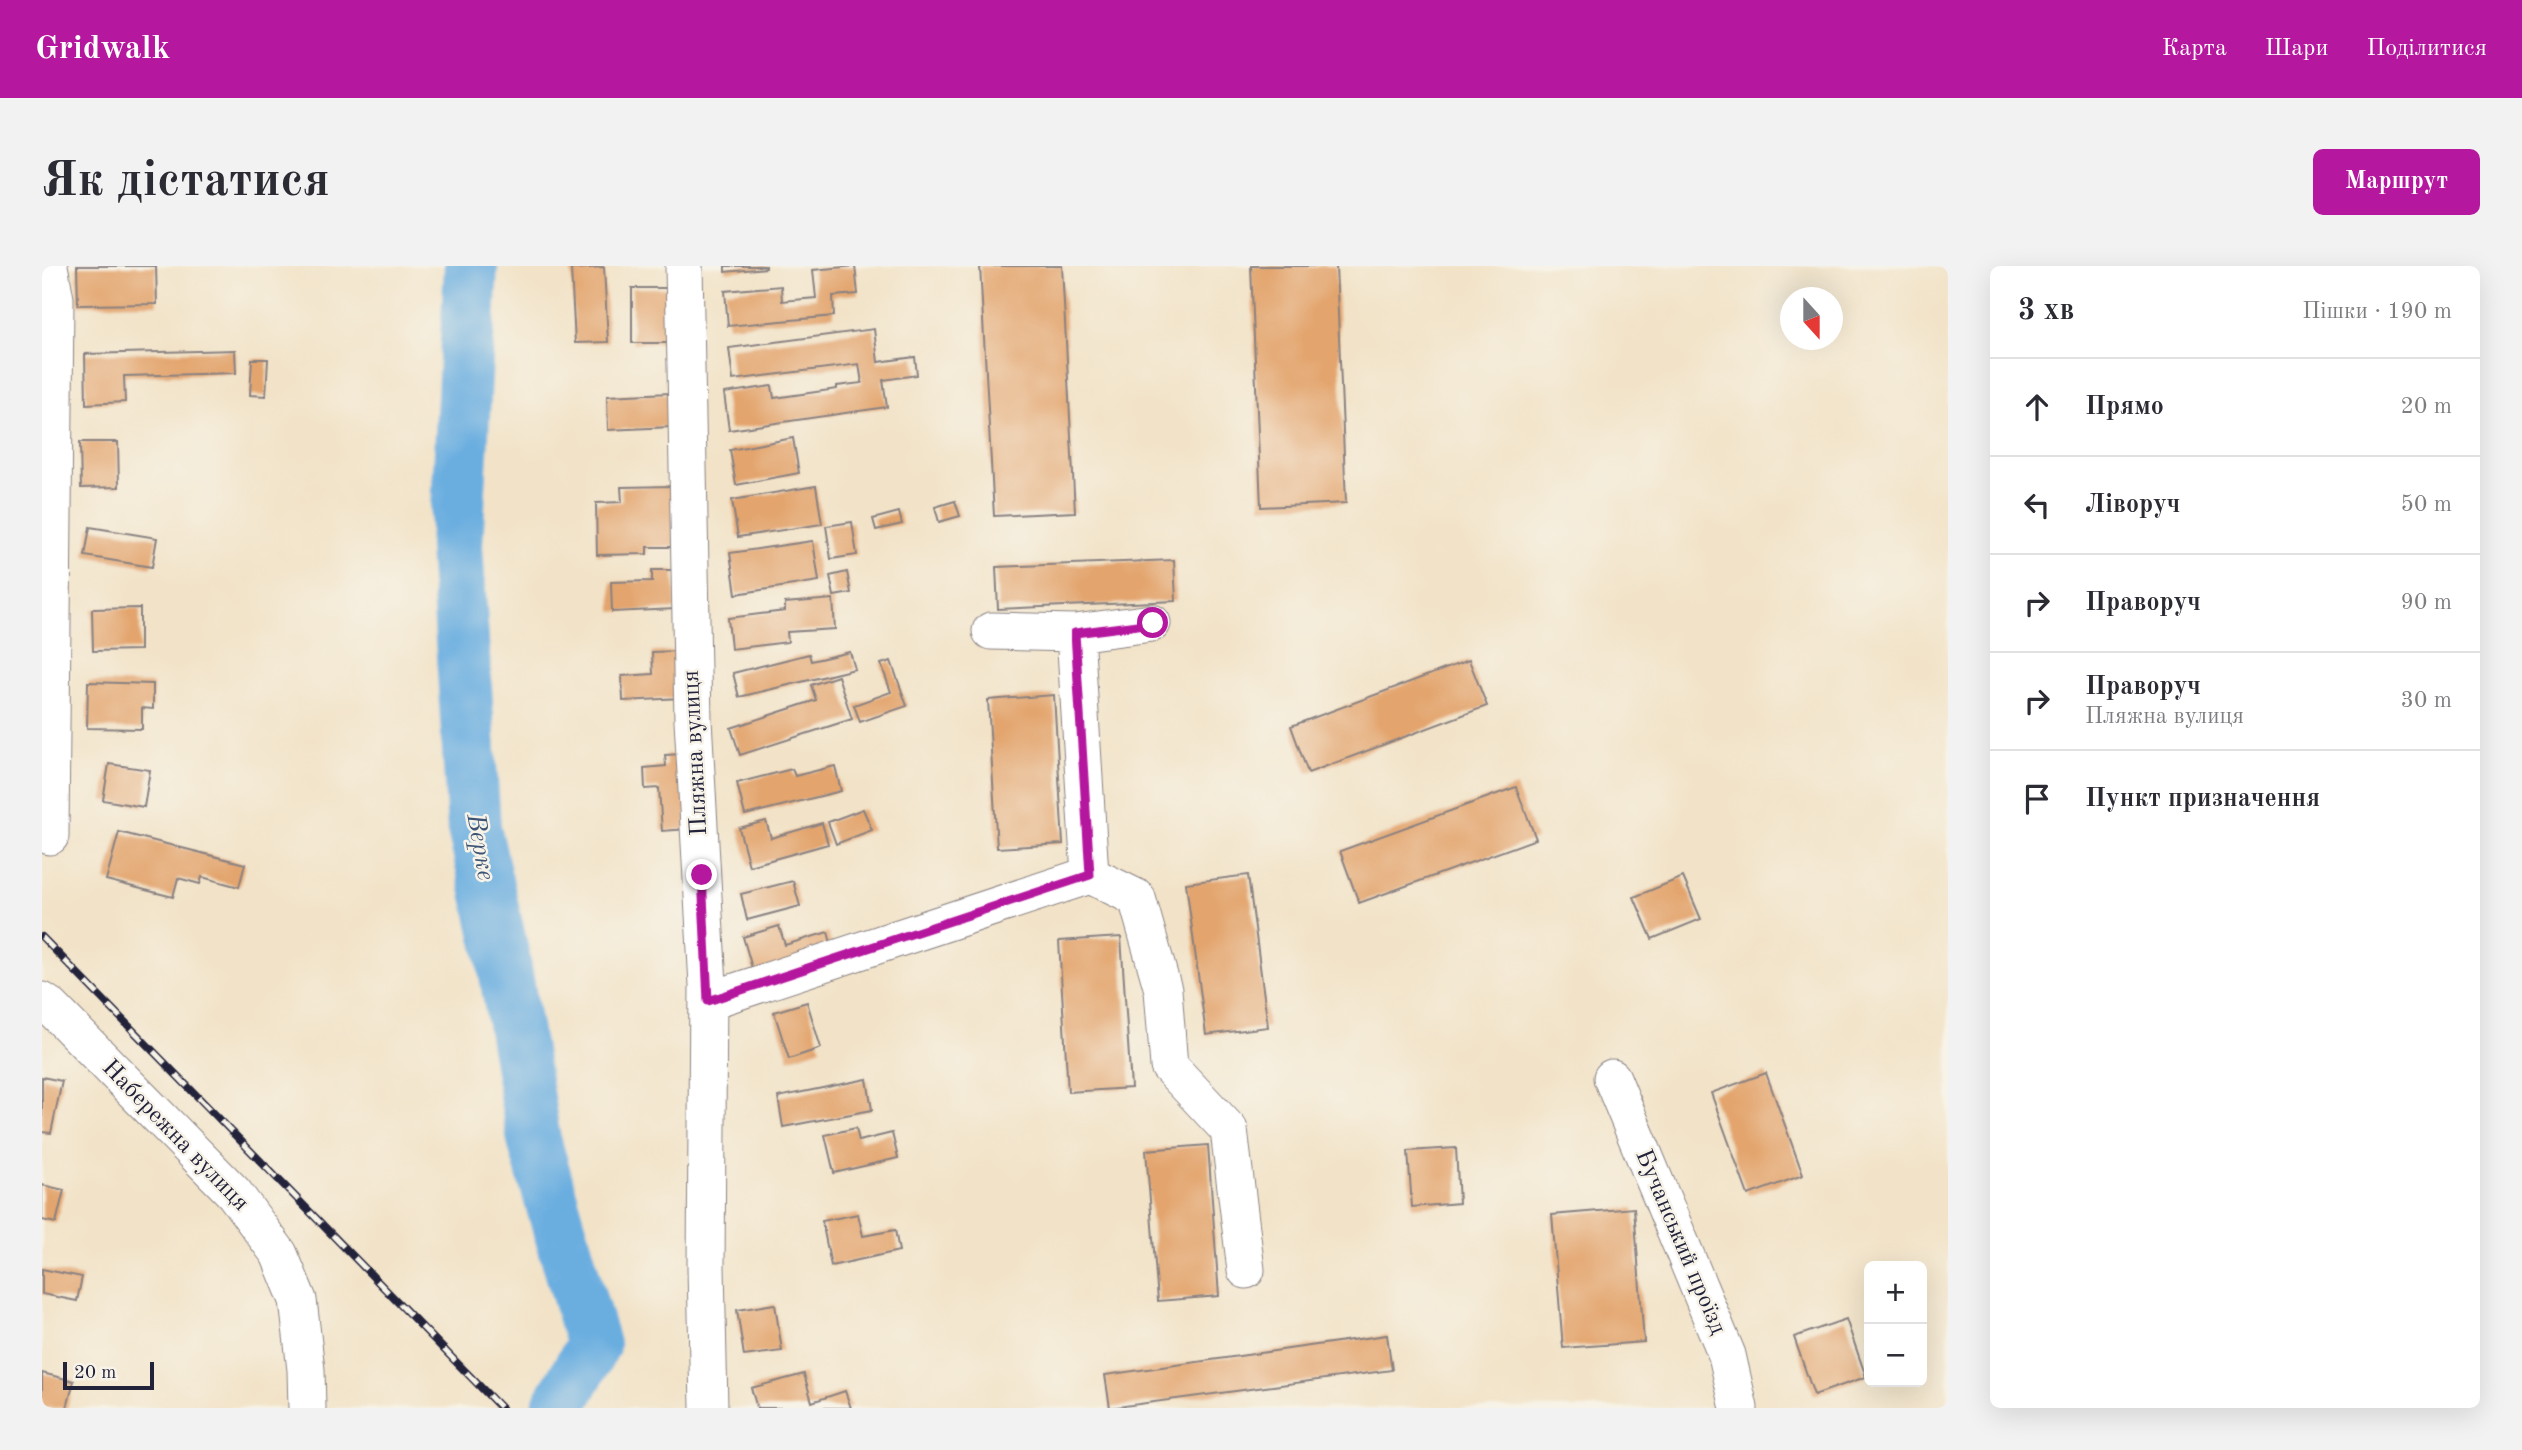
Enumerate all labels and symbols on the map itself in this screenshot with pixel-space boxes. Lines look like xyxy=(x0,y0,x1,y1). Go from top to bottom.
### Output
north arrow xyxy=(1780,287,1843,350)
route start xyxy=(1137,607,1168,638)
street label: Пляжна вулиця xyxy=(680,669,712,837)
water label: Верке xyxy=(461,810,499,883)
route end xyxy=(686,859,717,890)
street label: Набережна вулиця xyxy=(97,1056,253,1216)
street label: Бучанський проїзд xyxy=(1630,1146,1730,1338)
scale bar xyxy=(63,1359,154,1391)

